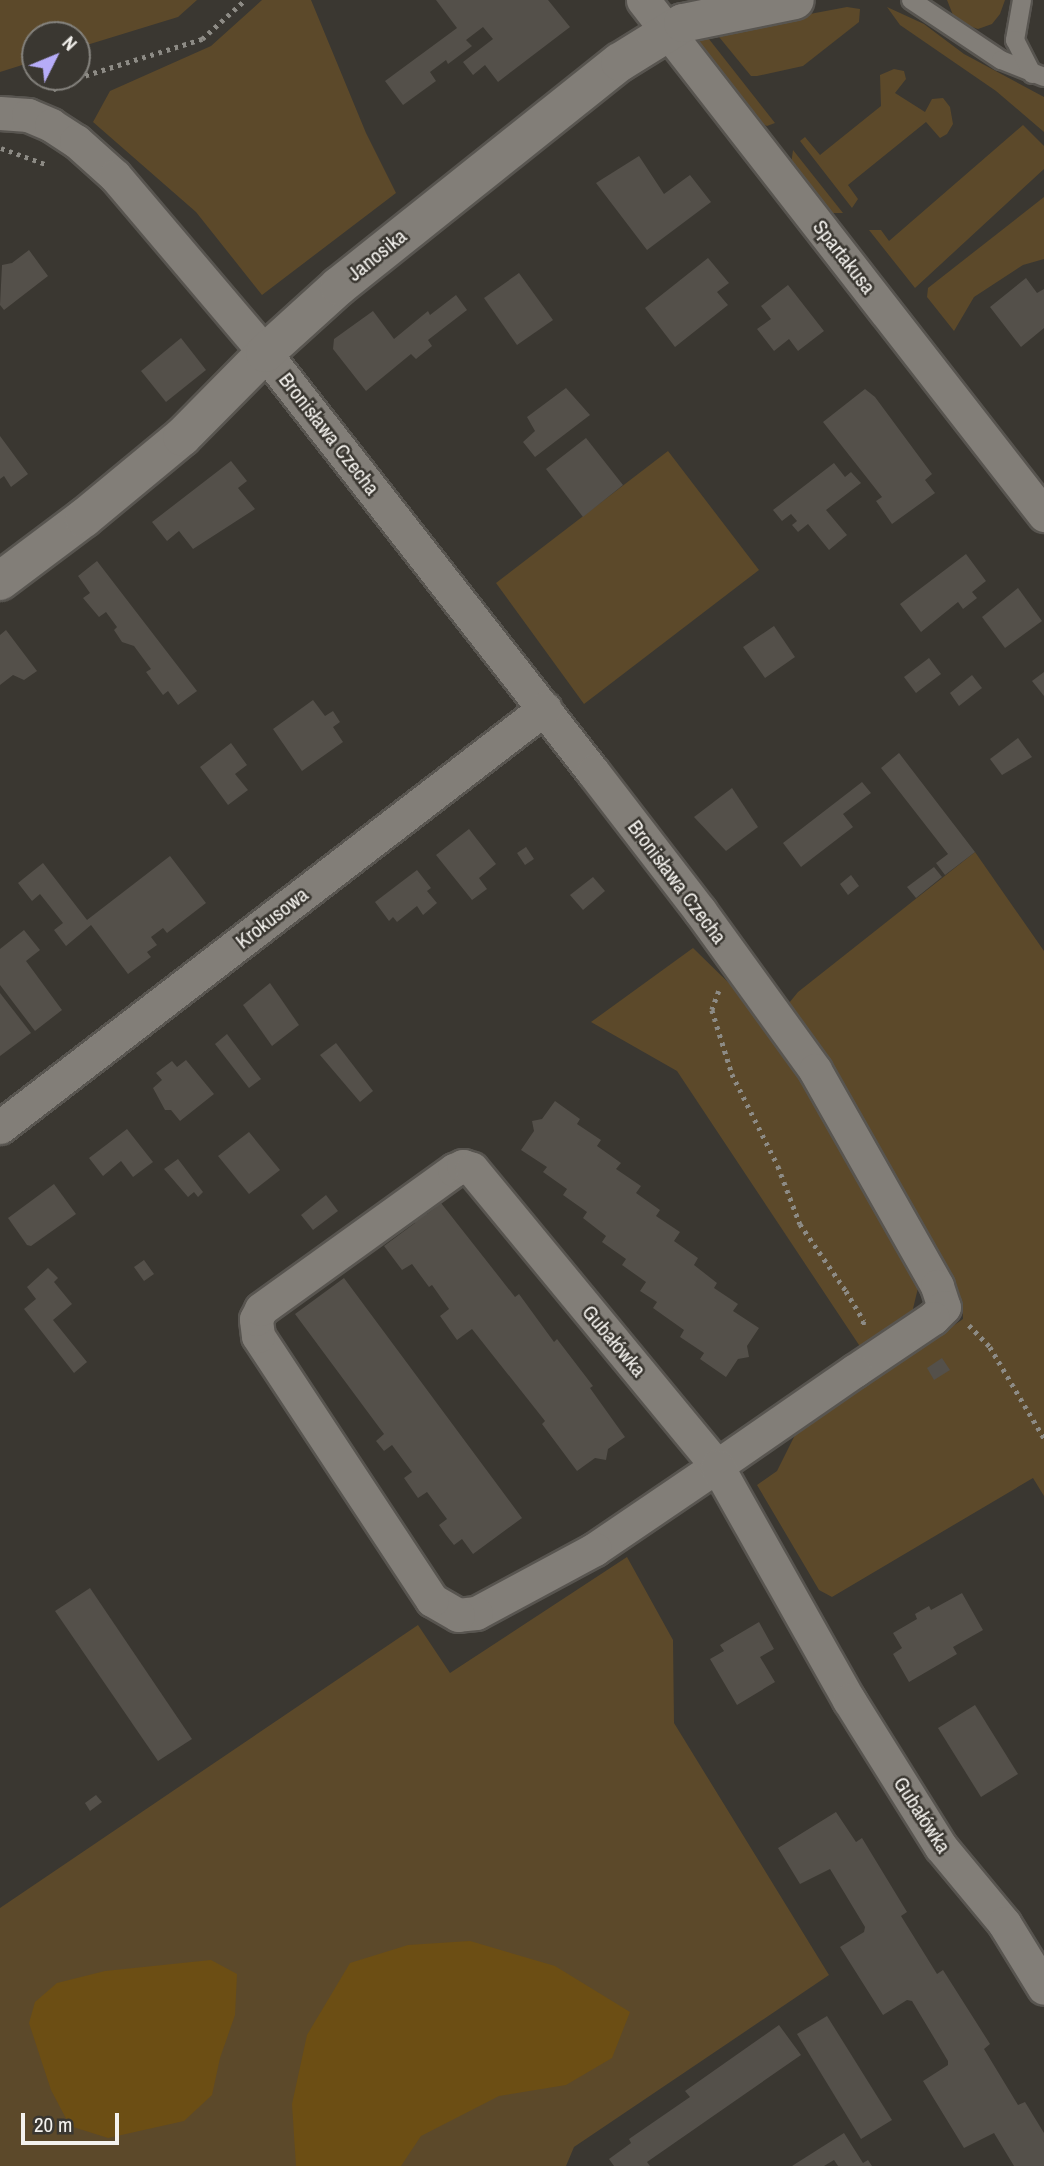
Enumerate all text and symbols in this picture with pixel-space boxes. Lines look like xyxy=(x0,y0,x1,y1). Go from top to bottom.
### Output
north arrow xyxy=(21,21,91,91)
text: N xyxy=(57,30,83,56)
street label: Spartakusa xyxy=(807,215,881,299)
street label: Janosika xyxy=(342,224,412,286)
street label: Bronisława Czecha xyxy=(273,368,385,500)
street label: Bronisława Czecha xyxy=(622,815,732,949)
street label: Krokusowa xyxy=(231,882,313,954)
street label: Gubałówka xyxy=(577,1300,651,1382)
street label: Gubałówka xyxy=(888,1772,956,1858)
scale bar xyxy=(24,2100,122,2144)
text: 20 m xyxy=(34,2110,72,2139)

